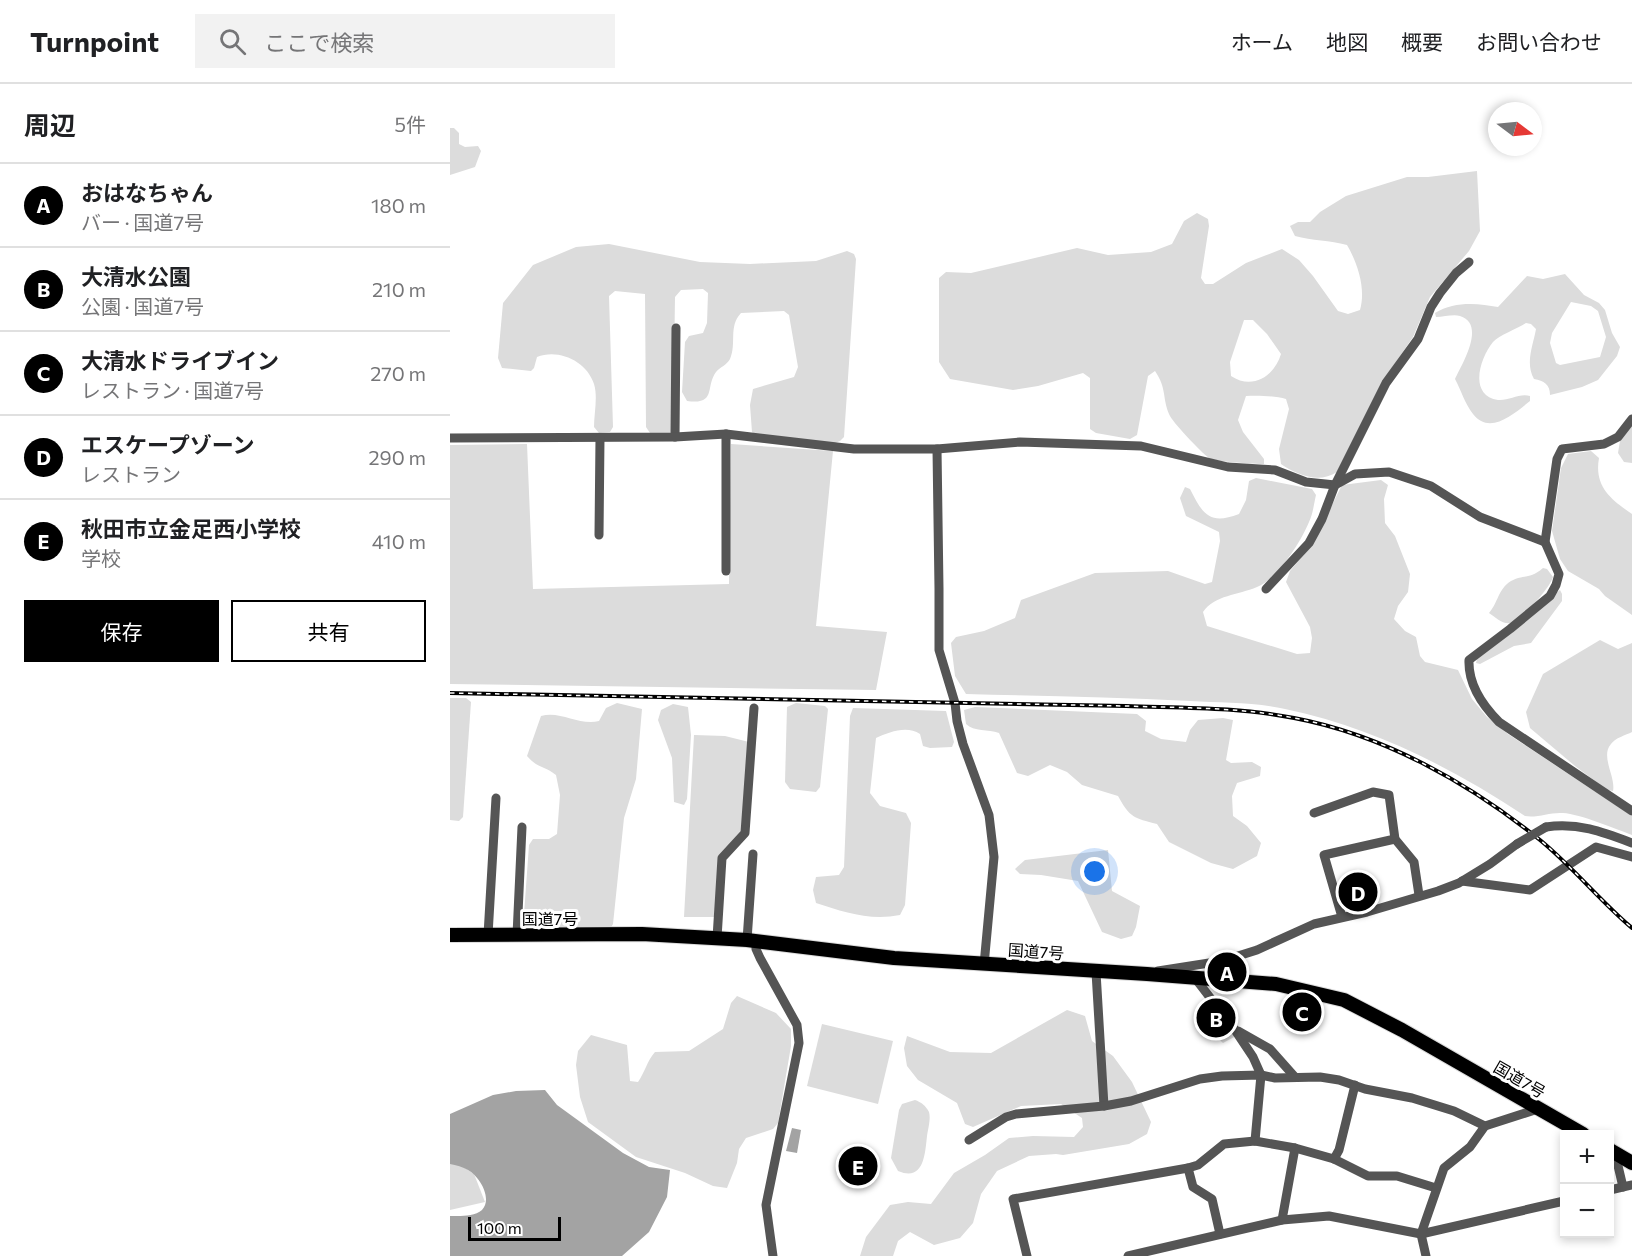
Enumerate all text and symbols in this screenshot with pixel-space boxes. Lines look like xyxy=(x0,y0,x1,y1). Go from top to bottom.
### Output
search box xyxy=(195,14,615,68)
text: Turnpoint xyxy=(30,24,159,58)
icon: search xyxy=(216,25,249,58)
text: ここで検索 xyxy=(264,29,374,56)
text: ホーム xyxy=(1231,29,1293,54)
text: 地図 xyxy=(1326,29,1368,54)
text: 概要 xyxy=(1401,29,1443,54)
text: お問い合わせ xyxy=(1476,29,1602,54)
north arrow xyxy=(1488,102,1542,156)
text: 周辺 xyxy=(24,109,76,140)
text: 5件 xyxy=(395,112,426,136)
text: おはなちゃん xyxy=(81,179,213,206)
text: A xyxy=(36,193,51,217)
text: 180 m xyxy=(371,193,426,217)
text: バー · 国道7号 xyxy=(81,210,204,234)
text: 大清水公園 xyxy=(81,263,191,290)
text: B xyxy=(37,277,50,301)
text: 210 m xyxy=(372,277,426,301)
text: 公園 · 国道7号 xyxy=(81,294,204,318)
text: 大清水ドライブイン xyxy=(81,347,279,374)
text: C xyxy=(37,361,50,385)
text: 270 m xyxy=(370,361,426,385)
text: レストラン · 国道7号 xyxy=(81,378,264,402)
text: エスケープゾーン xyxy=(81,431,255,458)
text: D xyxy=(36,445,51,469)
text: 290 m xyxy=(368,445,426,469)
text: レストラン xyxy=(81,462,181,486)
text: 秋田市立金足西小学校 xyxy=(81,515,301,542)
text: E xyxy=(38,529,49,553)
text: 410 m xyxy=(372,529,426,553)
text: 学校 xyxy=(81,546,121,570)
button: 保存 xyxy=(24,600,219,662)
button: 共有 xyxy=(231,600,426,662)
your location xyxy=(1080,857,1109,886)
pin: D xyxy=(1338,870,1378,914)
street label: 国道7号 xyxy=(522,909,578,928)
street label: 国道7号 xyxy=(1007,940,1065,962)
pin: A xyxy=(1208,950,1246,994)
pin: C xyxy=(1282,990,1322,1034)
pin: B xyxy=(1196,996,1236,1040)
street label: 国道7号 xyxy=(1491,1057,1549,1101)
map controls xyxy=(1560,1130,1614,1238)
button: + xyxy=(1560,1130,1614,1184)
pin: E xyxy=(838,1144,878,1188)
button: − xyxy=(1560,1184,1614,1238)
scale bar xyxy=(468,1214,561,1242)
text: 100 m xyxy=(477,1218,522,1237)

